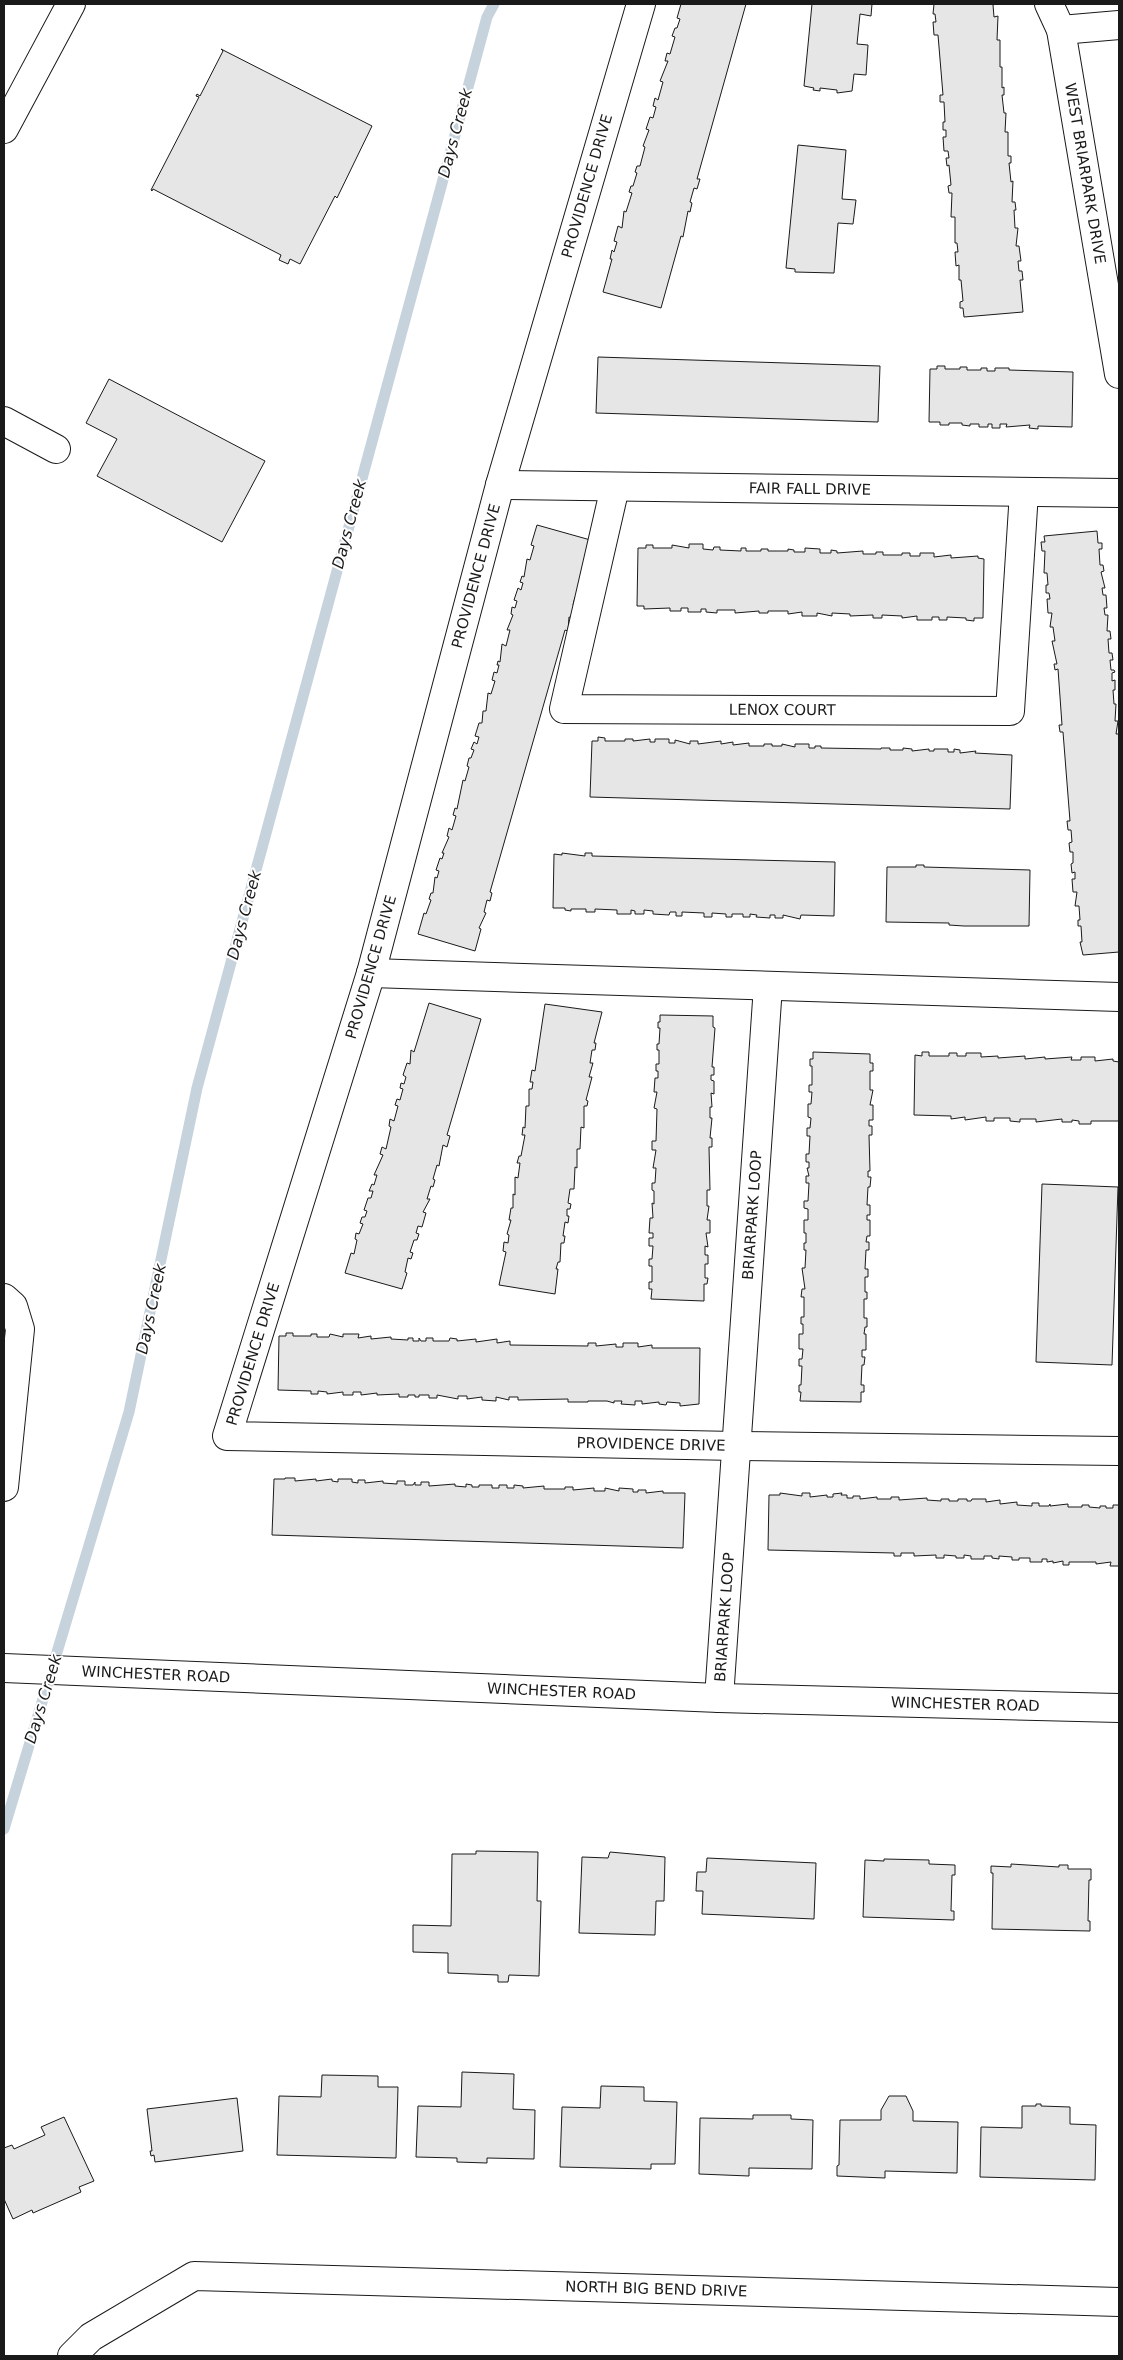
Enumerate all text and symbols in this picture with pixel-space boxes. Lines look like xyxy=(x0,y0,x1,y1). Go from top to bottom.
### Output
street label: WEST BRIARPARK DRIVE xyxy=(1061,81,1109,265)
water label: Days Creek xyxy=(434,86,476,180)
street label: PROVIDENCE DRIVE xyxy=(558,112,616,260)
water label: Days Creek xyxy=(328,477,370,571)
street label: FAIR FALL DRIVE xyxy=(749,479,871,499)
street label: PROVIDENCE DRIVE xyxy=(448,502,504,650)
street label: LENOX COURT xyxy=(729,701,836,719)
water label: Days Creek xyxy=(223,868,265,962)
street label: PROVIDENCE DRIVE xyxy=(342,893,400,1041)
street label: BRIARPARK LOOP xyxy=(739,1150,766,1281)
water label: Days Creek xyxy=(132,1261,170,1356)
street label: PROVIDENCE DRIVE xyxy=(223,1280,283,1428)
street label: PROVIDENCE DRIVE xyxy=(576,1434,726,1455)
street label: BRIARPARK LOOP xyxy=(711,1552,738,1683)
water label: Days Creek xyxy=(21,1652,66,1746)
street label: WINCHESTER ROAD xyxy=(81,1662,231,1686)
street label: WINCHESTER ROAD xyxy=(487,1679,636,1704)
street label: WINCHESTER ROAD xyxy=(891,1693,1040,1715)
street label: NORTH BIG BEND DRIVE xyxy=(565,2277,748,2301)

